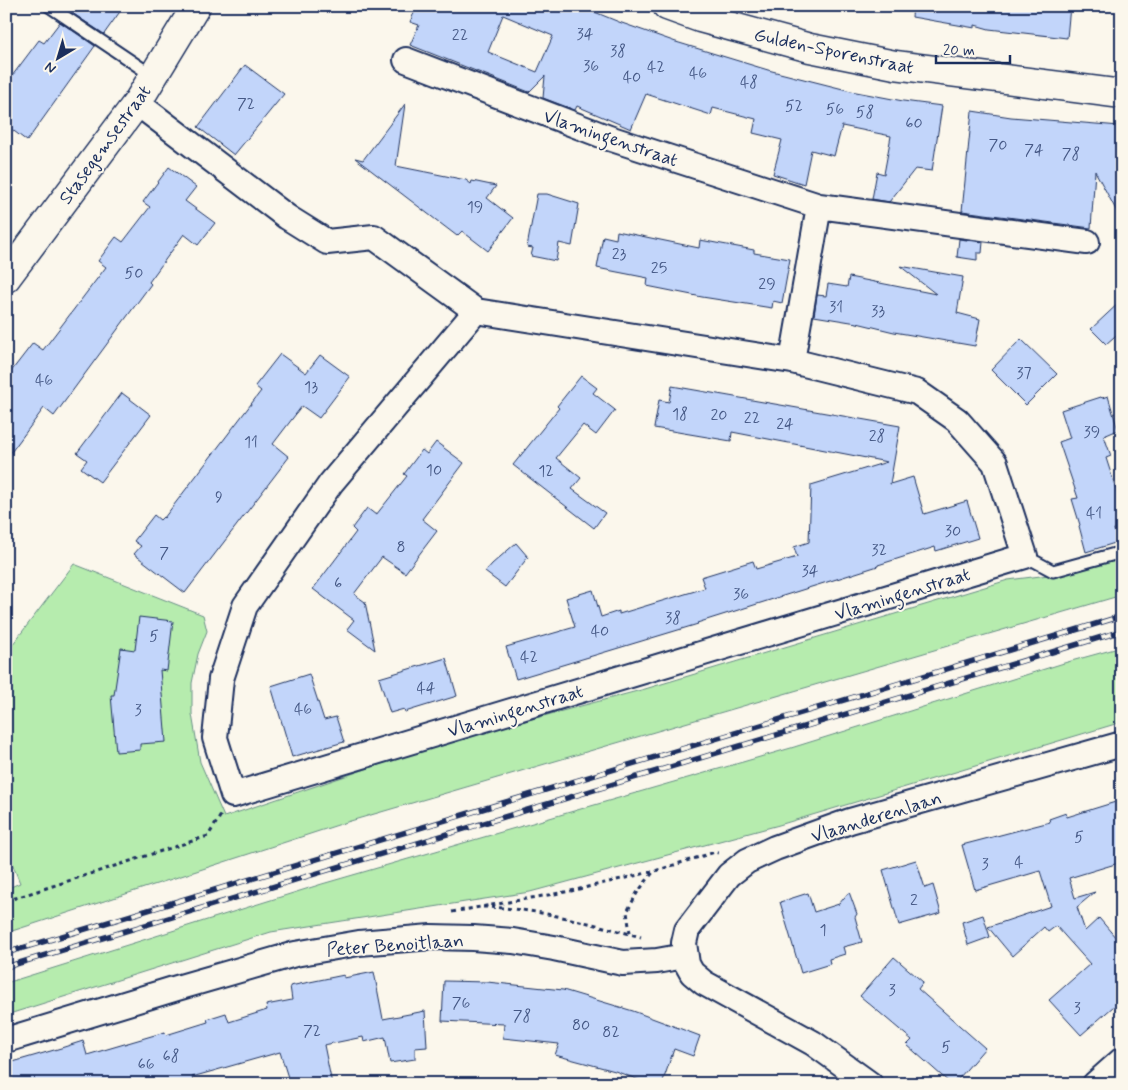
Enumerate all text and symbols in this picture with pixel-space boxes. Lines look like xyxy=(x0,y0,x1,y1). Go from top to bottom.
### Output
street label: Gulden-Sporenstraat xyxy=(751,22,916,81)
house number: 34 xyxy=(577,24,594,45)
house number: 22 xyxy=(452,25,468,46)
north arrow xyxy=(32,32,82,82)
scale bar xyxy=(936,32,1009,64)
house number: 38 xyxy=(610,41,626,62)
text: 20 m xyxy=(943,41,975,61)
house number: 36 xyxy=(583,56,599,77)
text: N xyxy=(41,57,60,77)
house number: 42 xyxy=(647,57,665,78)
house number: 46 xyxy=(689,63,707,84)
house number: 40 xyxy=(623,67,641,88)
house number: 48 xyxy=(740,72,758,93)
street label: Stasegemsestraat xyxy=(53,80,158,210)
house number: 72 xyxy=(237,94,255,115)
house number: 52 xyxy=(785,96,803,117)
house number: 56 xyxy=(826,99,844,120)
house number: 58 xyxy=(856,102,874,123)
street label: Vlamingenstraat xyxy=(539,104,681,176)
house number: 60 xyxy=(905,113,923,134)
house number: 70 xyxy=(989,135,1007,156)
house number: 74 xyxy=(1024,140,1044,161)
house number: 78 xyxy=(1062,144,1080,165)
house number: 19 xyxy=(467,197,483,218)
house number: 23 xyxy=(612,244,627,265)
house number: 25 xyxy=(651,258,667,279)
house number: 50 xyxy=(125,263,143,284)
house number: 29 xyxy=(758,274,776,295)
house number: 31 xyxy=(829,297,843,318)
house number: 33 xyxy=(871,301,885,322)
house number: 37 xyxy=(1016,363,1032,384)
house number: 46 xyxy=(35,370,53,391)
house number: 13 xyxy=(304,377,318,398)
house number: 18 xyxy=(672,404,688,425)
house number: 20 xyxy=(711,405,728,426)
house number: 22 xyxy=(744,408,760,429)
house number: 24 xyxy=(776,414,794,435)
house number: 39 xyxy=(1084,422,1100,443)
house number: 28 xyxy=(869,426,885,447)
house number: 11 xyxy=(244,432,258,453)
house number: 10 xyxy=(426,460,442,481)
house number: 12 xyxy=(538,461,554,482)
house number: 9 xyxy=(215,487,223,508)
house number: 41 xyxy=(1086,503,1102,524)
house number: 30 xyxy=(945,521,961,542)
house number: 8 xyxy=(396,537,406,558)
house number: 32 xyxy=(871,540,887,561)
house number: 7 xyxy=(159,543,169,564)
house number: 34 xyxy=(802,561,819,582)
street label: Vlamingenstraat xyxy=(832,562,974,630)
house number: 6 xyxy=(334,573,342,594)
house number: 36 xyxy=(733,584,749,605)
house number: 38 xyxy=(665,608,681,629)
house number: 40 xyxy=(591,621,609,642)
house number: 5 xyxy=(149,626,159,647)
house number: 42 xyxy=(520,647,538,668)
house number: 44 xyxy=(416,678,436,699)
street label: Vlamingenstraat xyxy=(445,679,587,747)
house number: 46 xyxy=(294,699,312,720)
house number: 3 xyxy=(134,700,142,721)
street label: Vlaanderenlaan xyxy=(808,786,945,849)
house number: 5 xyxy=(1074,827,1084,848)
house number: 4 xyxy=(1014,852,1024,873)
house number: 3 xyxy=(981,854,989,875)
house number: 2 xyxy=(910,890,918,911)
house number: 1 xyxy=(819,920,827,941)
street label: Peter Benoitlaan xyxy=(326,928,465,963)
house number: 3 xyxy=(888,980,896,1001)
house number: 76 xyxy=(452,993,470,1014)
house number: 3 xyxy=(1073,998,1081,1019)
house number: 78 xyxy=(513,1006,531,1027)
house number: 80 xyxy=(572,1015,590,1036)
house number: 72 xyxy=(303,1021,321,1042)
house number: 82 xyxy=(602,1022,620,1043)
house number: 5 xyxy=(941,1037,951,1058)
house number: 68 xyxy=(163,1046,179,1067)
house number: 66 xyxy=(137,1054,155,1075)

